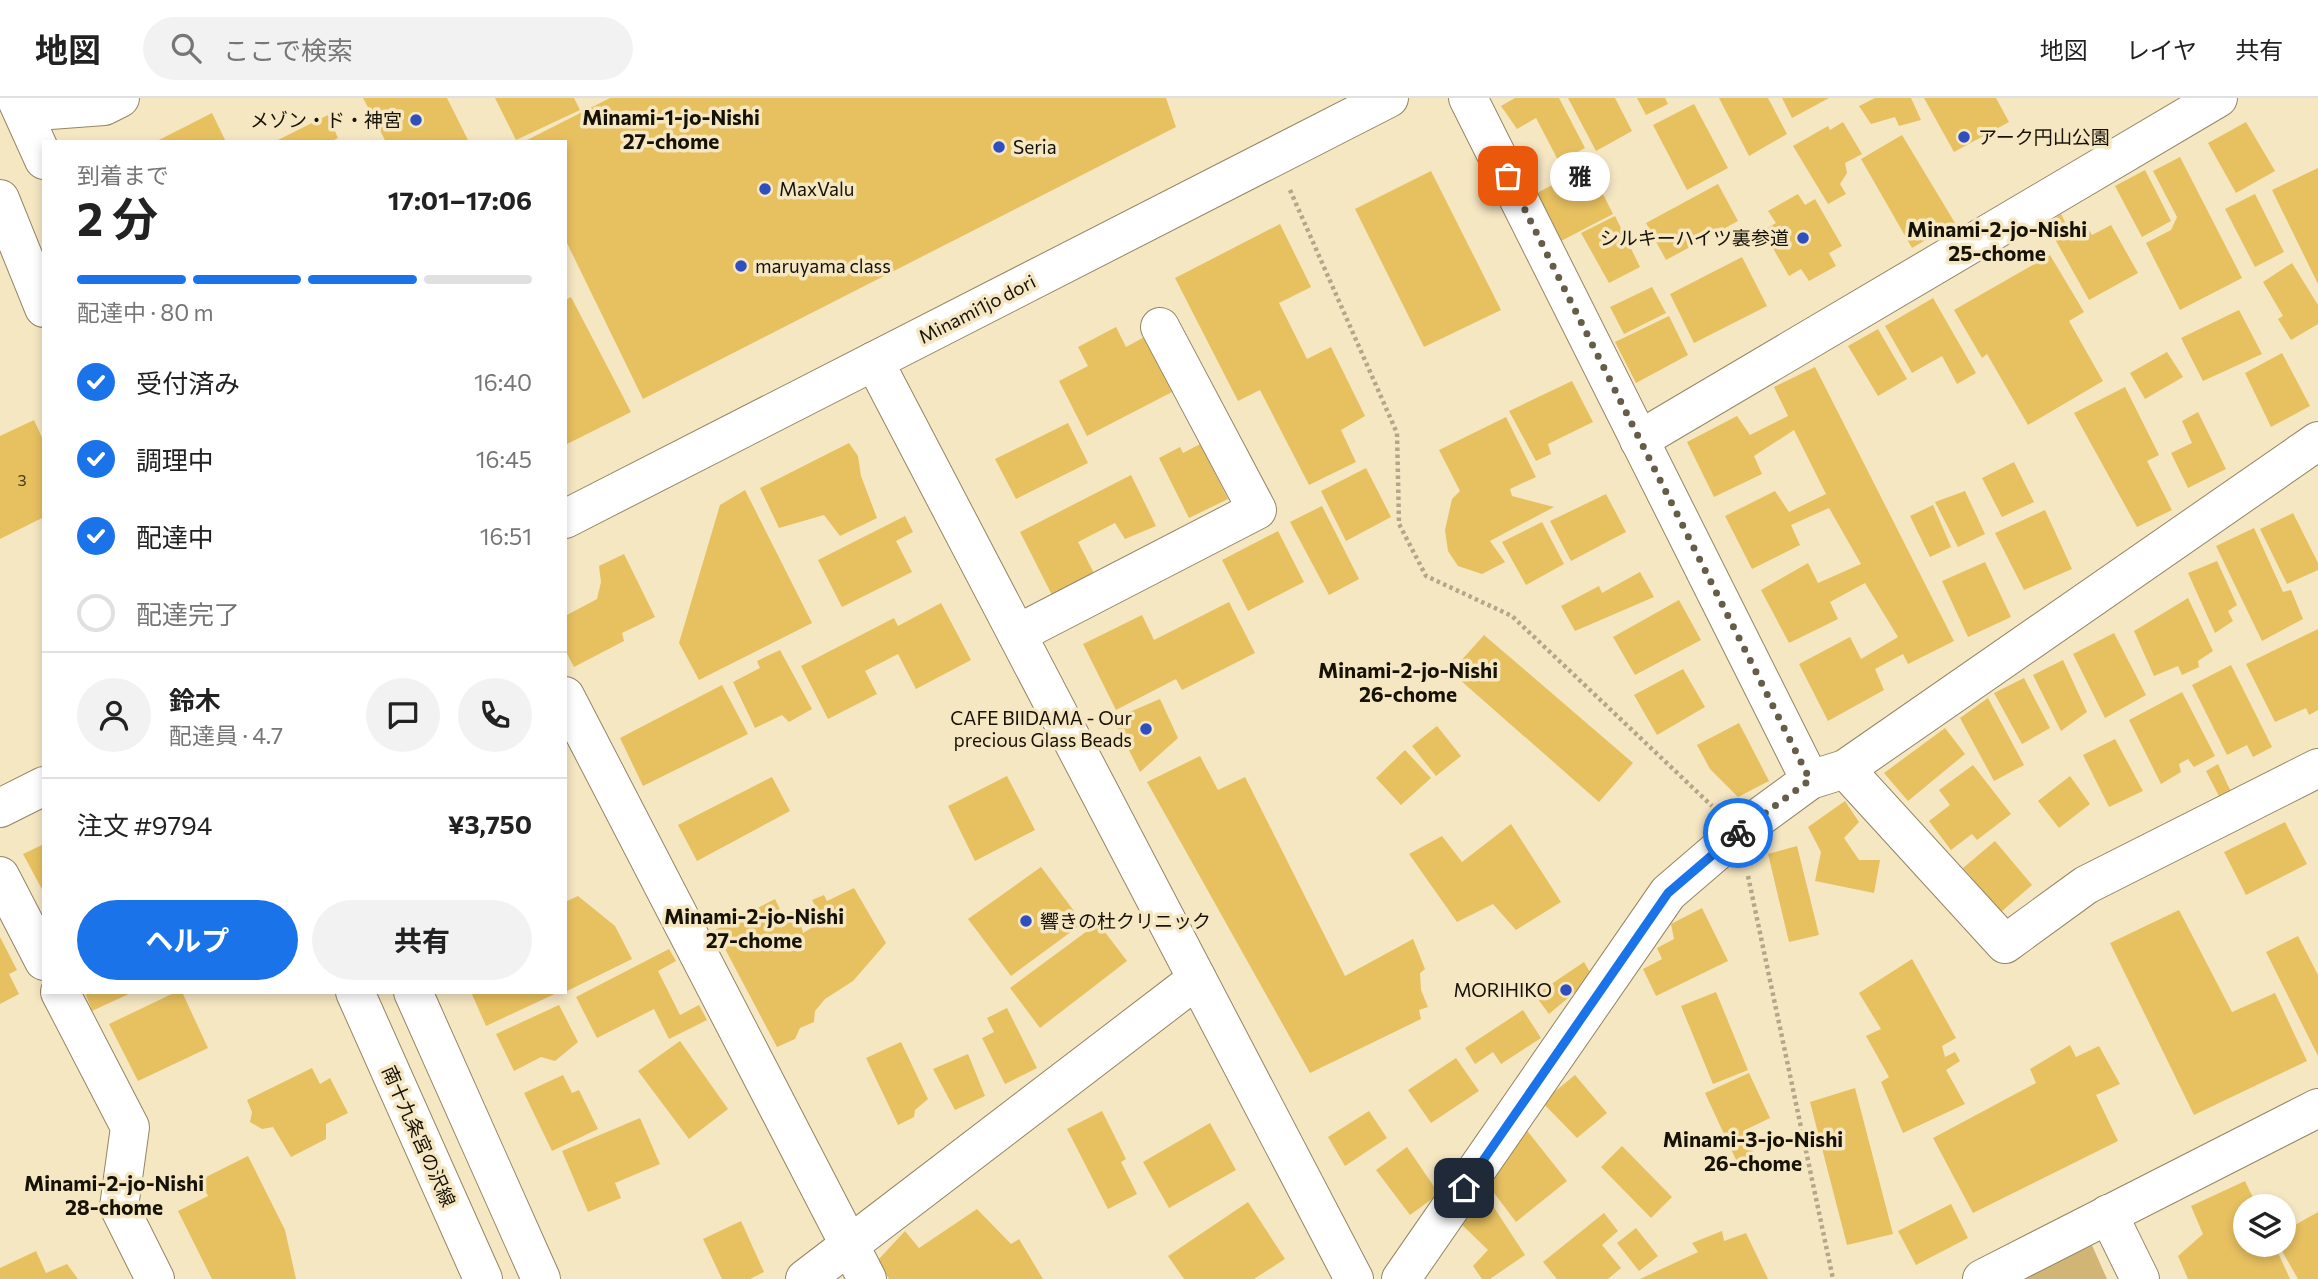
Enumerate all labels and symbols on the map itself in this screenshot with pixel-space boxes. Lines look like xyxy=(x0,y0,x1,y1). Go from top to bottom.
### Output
district label: Minami-1-jo-Nishi 27-chome xyxy=(582,104,760,153)
place label: メゾン・ド・神宮 xyxy=(250,108,402,131)
marker: メゾン・ド・神宮 xyxy=(408,112,424,128)
place label: アーク円山公園 xyxy=(1978,125,2110,148)
marker: アーク円山公園 xyxy=(1956,129,1972,145)
place label: Seria xyxy=(1013,135,1057,158)
marker: Seria xyxy=(991,139,1007,155)
pin xyxy=(1478,146,1538,206)
callout: 雅 xyxy=(1550,152,1610,200)
place label: MaxValu xyxy=(779,177,854,200)
marker: MaxValu xyxy=(757,181,773,197)
district label: Minami-2-jo-Nishi 25-chome xyxy=(1907,216,2087,265)
place label: シルキーハイツ裏参道 xyxy=(1600,226,1789,249)
marker: シルキーハイツ裏参道 xyxy=(1795,230,1811,246)
place label: maruyama class xyxy=(755,254,891,277)
marker: maruyama class xyxy=(733,258,749,274)
street label: Minami1jo dori xyxy=(914,269,1039,348)
house number: 3 xyxy=(17,470,27,489)
district label: Minami-2-jo-Nishi 26-chome xyxy=(1318,657,1498,706)
place label: CAFE BIIDAMA - Our precious Glass Beads xyxy=(950,706,1132,751)
marker: CAFE BIIDAMA - Our precious Glass Beads xyxy=(1138,721,1154,737)
courier xyxy=(1703,798,1773,868)
district label: Minami-2-jo-Nishi 27-chome xyxy=(664,903,844,952)
place label: 響きの杜クリニック xyxy=(1040,909,1211,932)
marker: 響きの杜クリニック xyxy=(1018,913,1034,929)
place label: MORIHIKO xyxy=(1453,978,1552,1001)
marker: MORIHIKO xyxy=(1558,982,1574,998)
street label: 南十九条宮の沢線 xyxy=(378,1062,461,1210)
district label: Minami-3-jo-Nishi 26-chome xyxy=(1663,1126,1843,1175)
pin xyxy=(1434,1158,1494,1218)
district label: Minami-2-jo-Nishi 28-chome xyxy=(24,1170,204,1219)

